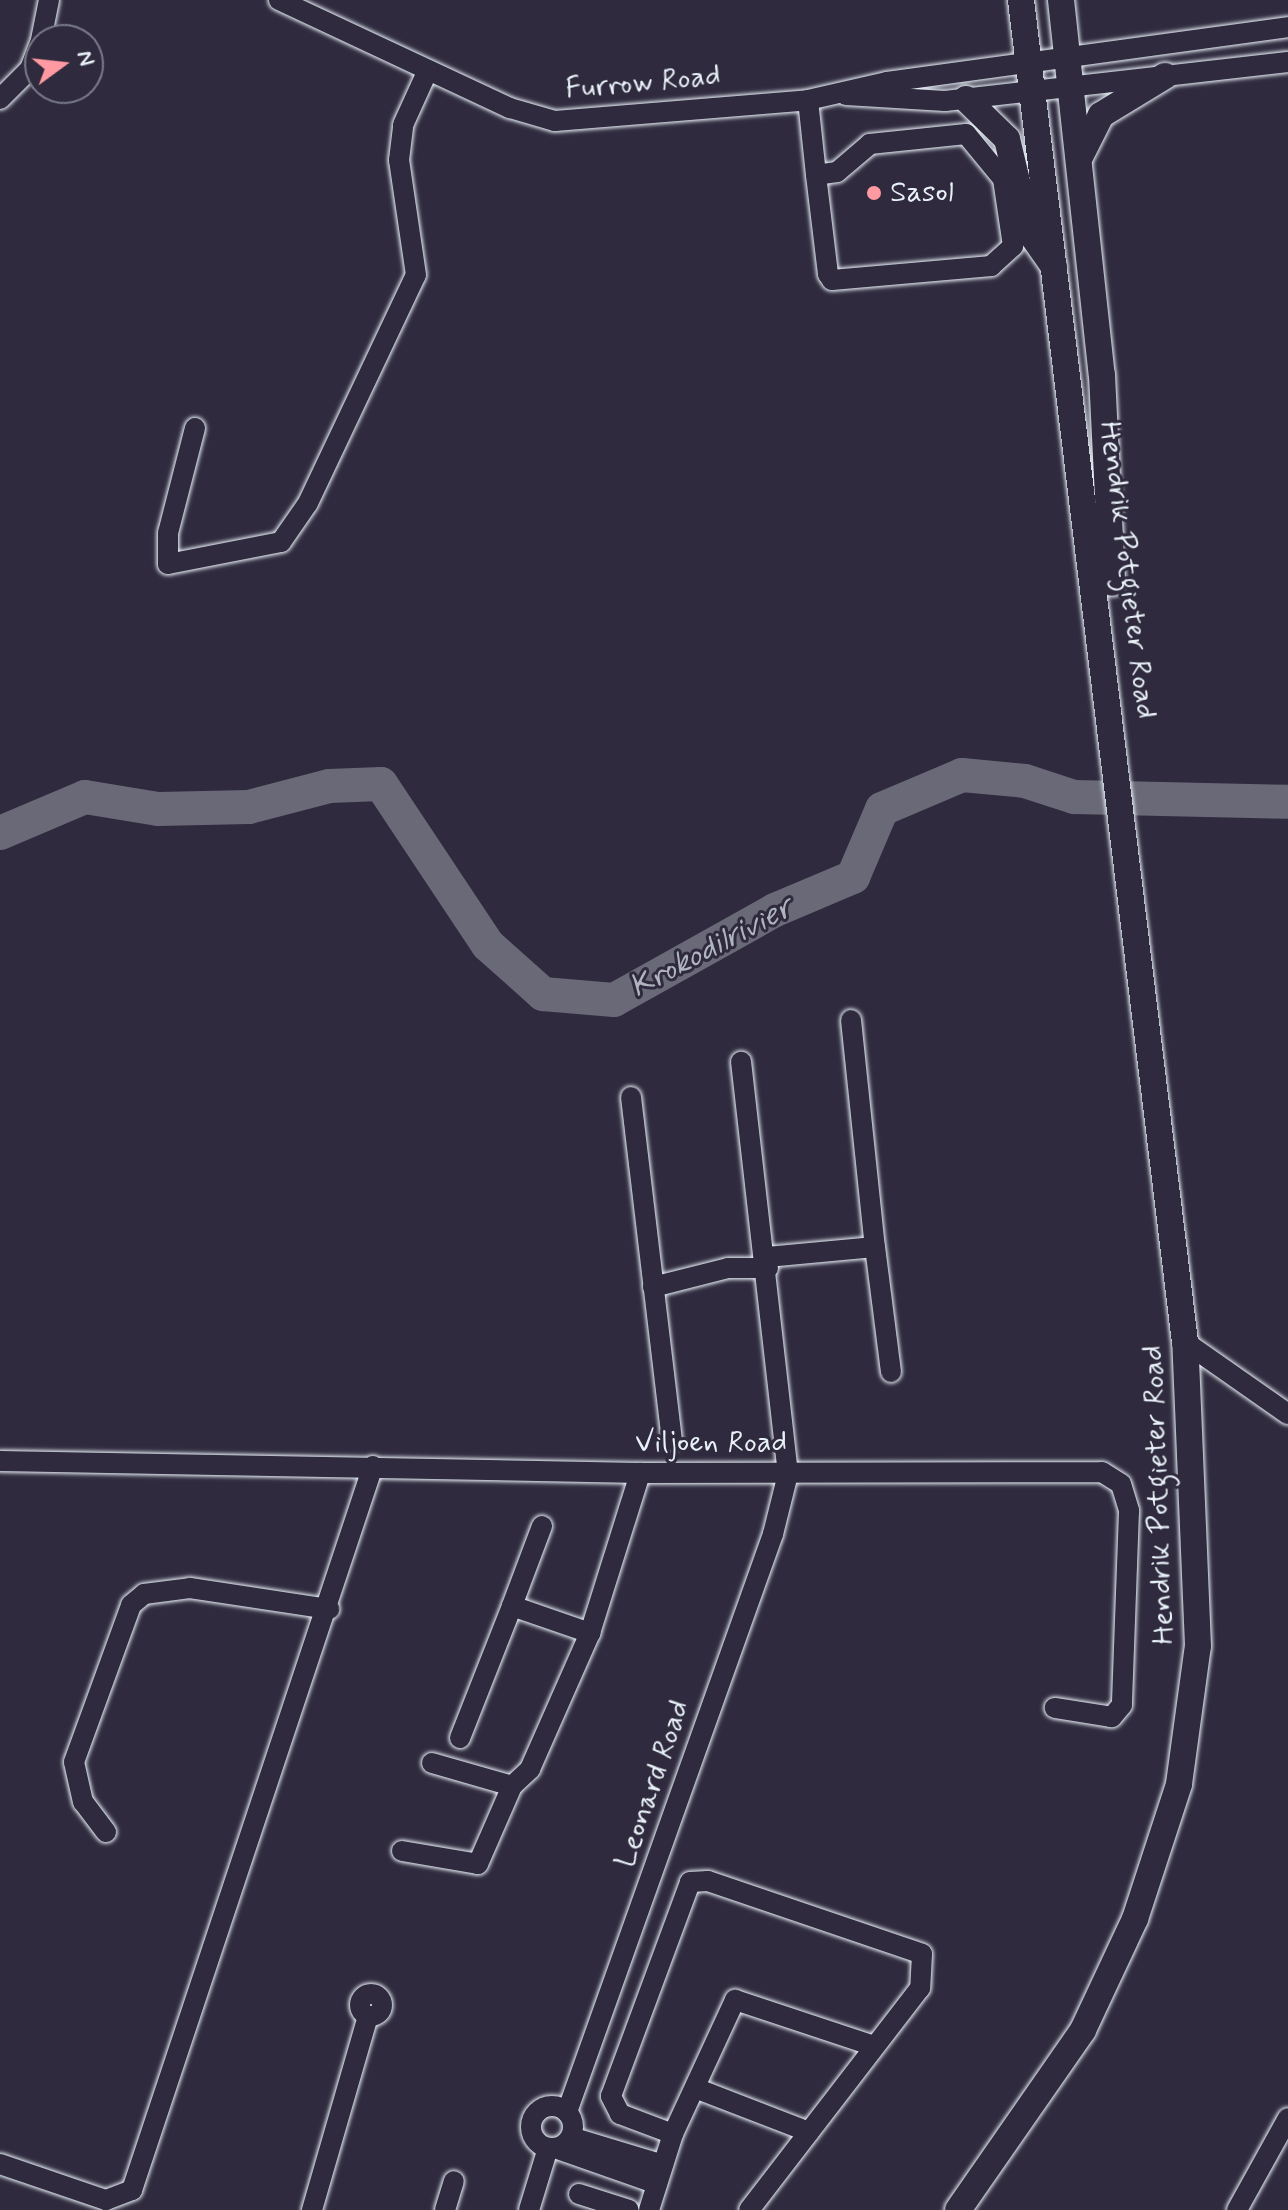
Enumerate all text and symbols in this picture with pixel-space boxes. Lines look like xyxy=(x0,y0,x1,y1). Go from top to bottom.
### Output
north arrow xyxy=(24,24,104,104)
text: N xyxy=(70,48,101,69)
street label: Furrow Road xyxy=(564,58,722,108)
place label: Sasol xyxy=(890,175,954,211)
marker: Sasol xyxy=(865,184,883,202)
street label: Hendrik Potgieter Road xyxy=(1091,423,1163,717)
water label: Krokodilrivier xyxy=(623,889,799,1007)
street label: Hendrik Potgieter Road xyxy=(1136,1348,1182,1642)
street label: Viljoen Road xyxy=(635,1425,787,1461)
street label: Leonard Road xyxy=(608,1696,698,1872)

